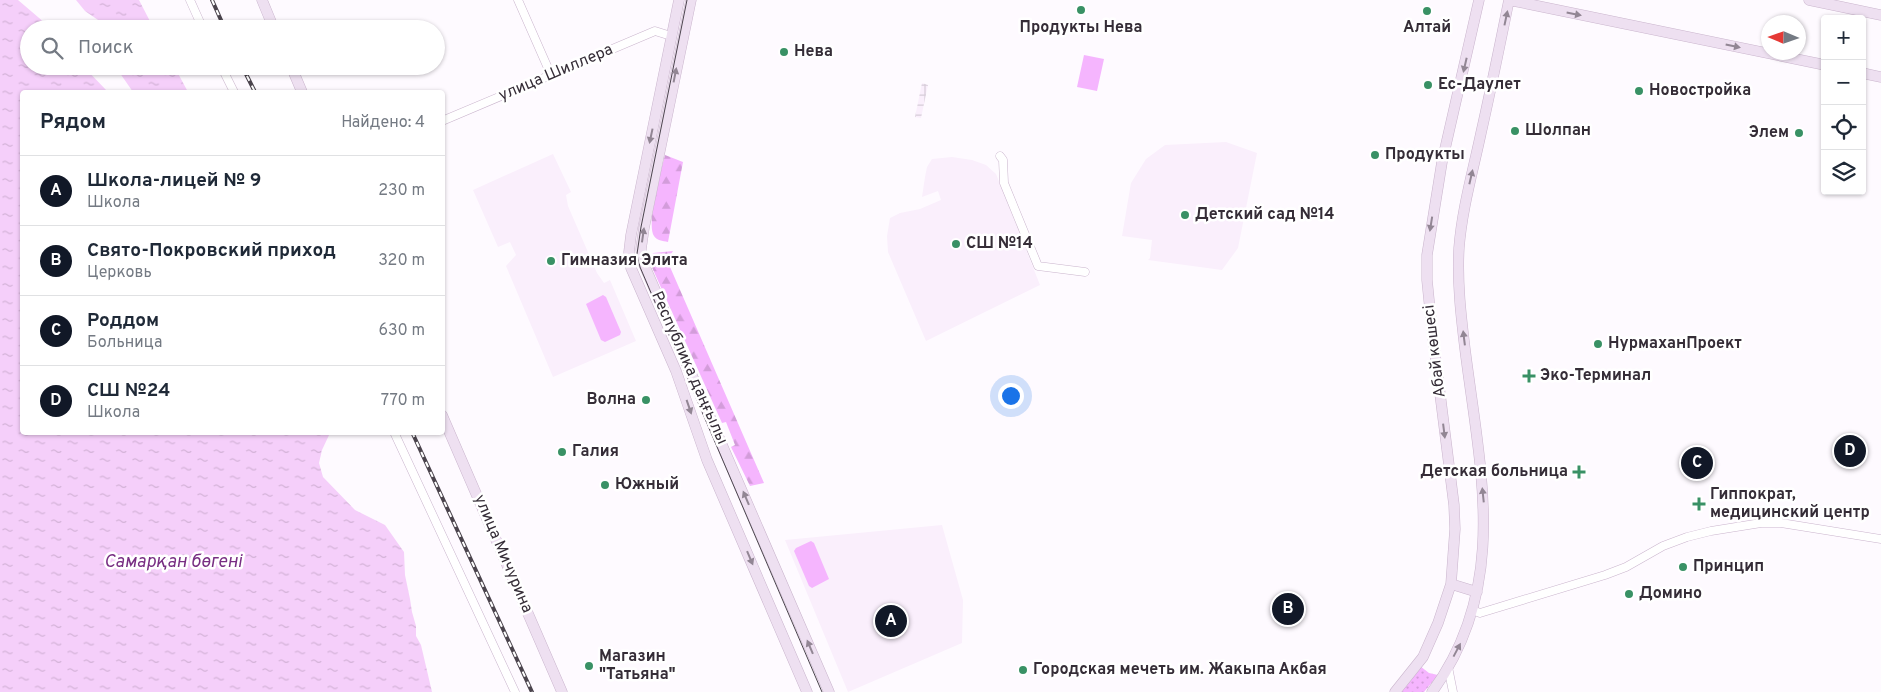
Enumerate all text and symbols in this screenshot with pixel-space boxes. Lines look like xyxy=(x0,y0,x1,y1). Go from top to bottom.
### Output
marker: Продукты Нева xyxy=(1075,4,1087,16)
marker: Алтай xyxy=(1421,5,1433,17)
one-way arrow xyxy=(1502,10,1510,26)
one-way arrow xyxy=(1567,10,1583,18)
north arrow xyxy=(1761,15,1806,60)
map controls xyxy=(1821,15,1866,195)
button: + xyxy=(1821,15,1866,60)
place label: Продукты Нева xyxy=(1020,18,1142,38)
place label: Алтай xyxy=(1403,18,1451,38)
search box xyxy=(20,20,445,75)
icon: search xyxy=(38,34,66,62)
text: Поиск xyxy=(78,36,134,60)
street label: улица Шиллера xyxy=(496,40,616,106)
place label: Нева xyxy=(794,42,833,62)
one-way arrow xyxy=(1726,42,1741,50)
marker: Нева xyxy=(778,46,790,58)
one-way arrow xyxy=(1460,57,1468,73)
button: − xyxy=(1821,60,1866,105)
one-way arrow xyxy=(671,68,679,83)
place label: Ес-Даулет xyxy=(1438,75,1521,95)
marker: Ес-Даулет xyxy=(1422,79,1434,91)
place label: Новостройка xyxy=(1649,81,1751,101)
marker: Новостройка xyxy=(1633,85,1645,97)
button: locate xyxy=(1821,105,1866,150)
text: Рядом xyxy=(40,109,106,136)
text: Найдено: 4 xyxy=(341,113,425,133)
place label: Шолпан xyxy=(1525,121,1591,141)
place label: Элем xyxy=(1749,123,1789,143)
marker: Шолпан xyxy=(1509,125,1521,137)
marker: Элем xyxy=(1793,127,1805,139)
one-way arrow xyxy=(647,128,655,144)
place label: Продукты xyxy=(1385,145,1465,165)
marker: Продукты xyxy=(1369,149,1381,161)
button: layers xyxy=(1821,150,1866,195)
text: Школа-лицей № 9 xyxy=(87,169,262,193)
one-way arrow xyxy=(1467,170,1475,185)
text: A xyxy=(50,181,62,201)
text: 230 m xyxy=(378,181,425,201)
text: Школа xyxy=(87,193,140,213)
place label: Детский сад №14 xyxy=(1195,205,1335,225)
marker: Детский сад №14 xyxy=(1179,209,1191,221)
one-way arrow xyxy=(1427,216,1435,232)
one-way arrow xyxy=(640,226,648,242)
place label: СШ №14 xyxy=(966,234,1033,254)
marker: СШ №14 xyxy=(950,238,962,250)
text: Свято-Покровский приход xyxy=(87,239,336,263)
text: B xyxy=(50,251,62,271)
text: 320 m xyxy=(378,251,425,271)
place label: Гимназия Элита xyxy=(561,251,688,271)
marker: Гимназия Элита xyxy=(545,255,557,267)
text: Церковь xyxy=(87,263,152,283)
street label: Республика даңғылы xyxy=(646,288,732,448)
street label: Абай көшесі xyxy=(1419,303,1451,399)
text: Роддом xyxy=(87,309,159,333)
text: C xyxy=(51,321,61,341)
text: 630 m xyxy=(378,321,425,341)
one-way arrow xyxy=(1460,330,1468,346)
text: Больница xyxy=(87,333,162,353)
place label: НурмаханПроект xyxy=(1608,334,1742,354)
marker: НурмаханПроект xyxy=(1592,338,1604,350)
place label: Эко-Терминал xyxy=(1540,366,1651,386)
marker: Эко-Терминал xyxy=(1522,369,1536,383)
text: СШ №24 xyxy=(87,379,171,403)
your location xyxy=(998,383,1024,409)
place label: Волна xyxy=(586,390,636,410)
text: D xyxy=(50,391,62,411)
text: 770 m xyxy=(381,391,425,411)
marker: Волна xyxy=(640,394,652,406)
one-way arrow xyxy=(686,400,693,415)
text: Школа xyxy=(87,403,140,423)
one-way arrow xyxy=(1440,423,1448,439)
pin: D xyxy=(1834,432,1866,470)
place label: Галия xyxy=(572,442,619,462)
pin: C xyxy=(1681,444,1713,482)
marker: Галия xyxy=(556,446,568,458)
place label: Детская больница xyxy=(1420,462,1568,482)
marker: Детская больница xyxy=(1572,465,1586,479)
place label: Южный xyxy=(615,475,679,495)
marker: Южный xyxy=(599,479,611,491)
place label: Гиппократ, медицинский центр xyxy=(1710,485,1870,523)
one-way arrow xyxy=(1479,487,1487,503)
one-way arrow xyxy=(741,491,749,505)
street label: улица Мичурина xyxy=(469,492,537,616)
marker: Гиппократ, медицинский центр xyxy=(1692,497,1706,511)
water label: Самарқан бөгені xyxy=(104,551,244,574)
one-way arrow xyxy=(746,551,754,565)
place label: Принцип xyxy=(1693,557,1764,577)
marker: Принцип xyxy=(1677,561,1689,573)
place label: Домино xyxy=(1639,584,1702,604)
marker: Домино xyxy=(1623,588,1635,600)
pin: B xyxy=(1272,590,1304,628)
pin: A xyxy=(875,602,907,640)
one-way arrow xyxy=(805,640,813,654)
one-way arrow xyxy=(1453,643,1461,658)
place label: Магазин "Татьяна" xyxy=(599,647,676,685)
marker: Магазин "Татьяна" xyxy=(583,660,595,672)
place label: Городская мечеть им. Жакыпа Акбая xyxy=(1033,660,1327,680)
marker: Городская мечеть им. Жакыпа Акбая xyxy=(1017,664,1029,676)

